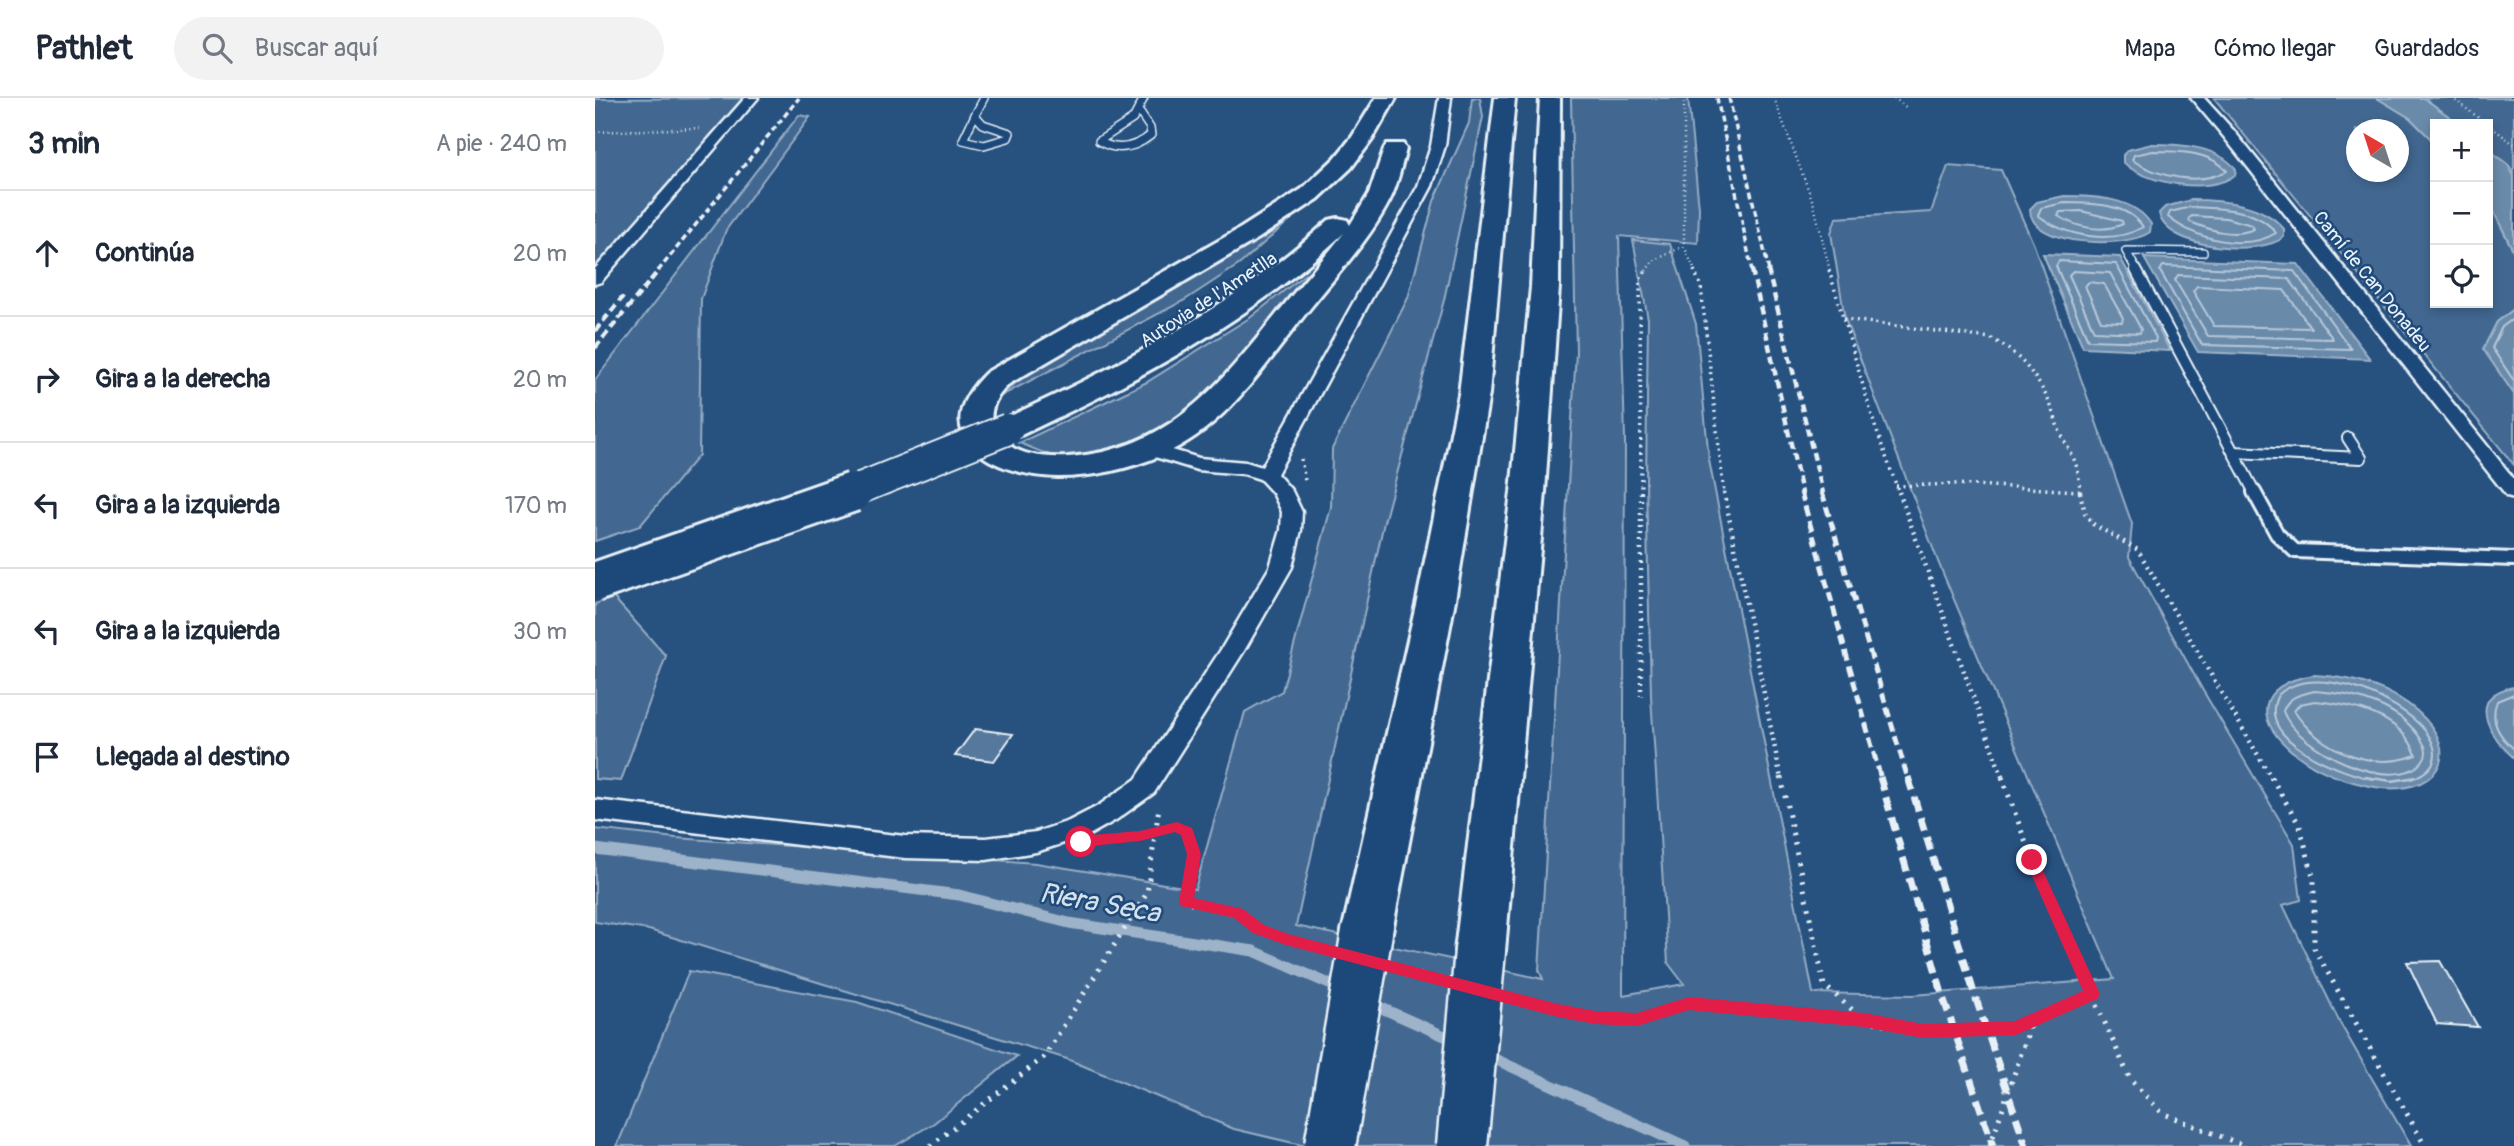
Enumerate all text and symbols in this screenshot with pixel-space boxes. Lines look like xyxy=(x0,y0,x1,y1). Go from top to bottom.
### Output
search box xyxy=(174,17,664,80)
text: Pathlet xyxy=(35,28,132,69)
icon: search xyxy=(198,29,236,67)
text: Buscar aquí xyxy=(254,32,379,64)
text: Mapa xyxy=(2125,34,2176,63)
text: Cómo llegar xyxy=(2214,34,2336,63)
text: Guardados xyxy=(2374,34,2479,63)
north arrow xyxy=(2346,119,2409,182)
map controls xyxy=(2430,119,2493,308)
button: + xyxy=(2430,119,2493,182)
text: 3 min xyxy=(28,125,100,162)
text: A pie · 240 m xyxy=(436,129,567,158)
button: − xyxy=(2430,182,2493,245)
street label: Camí de Can Donadeu xyxy=(2308,206,2437,357)
icon: ahead xyxy=(28,234,66,272)
text: Continúa xyxy=(95,237,194,269)
text: 20 m xyxy=(513,239,567,268)
button: locate xyxy=(2430,245,2493,308)
street label: Autovia de l'Ametlla xyxy=(1135,246,1282,353)
icon: right xyxy=(28,360,66,398)
text: Gira a la derecha xyxy=(95,363,270,395)
text: 20 m xyxy=(513,365,567,394)
icon: left xyxy=(28,486,66,524)
text: Gira a la izquierda xyxy=(95,489,280,521)
text: 170 m xyxy=(505,491,567,520)
icon: left xyxy=(28,612,66,650)
text: Gira a la izquierda xyxy=(95,615,280,647)
text: 30 m xyxy=(513,617,567,646)
icon: arrive xyxy=(28,738,66,776)
text: Llegada al destino xyxy=(95,741,290,773)
route start xyxy=(1065,826,1096,857)
route end xyxy=(2016,844,2047,875)
water label: Riera Seca xyxy=(1037,876,1165,932)

